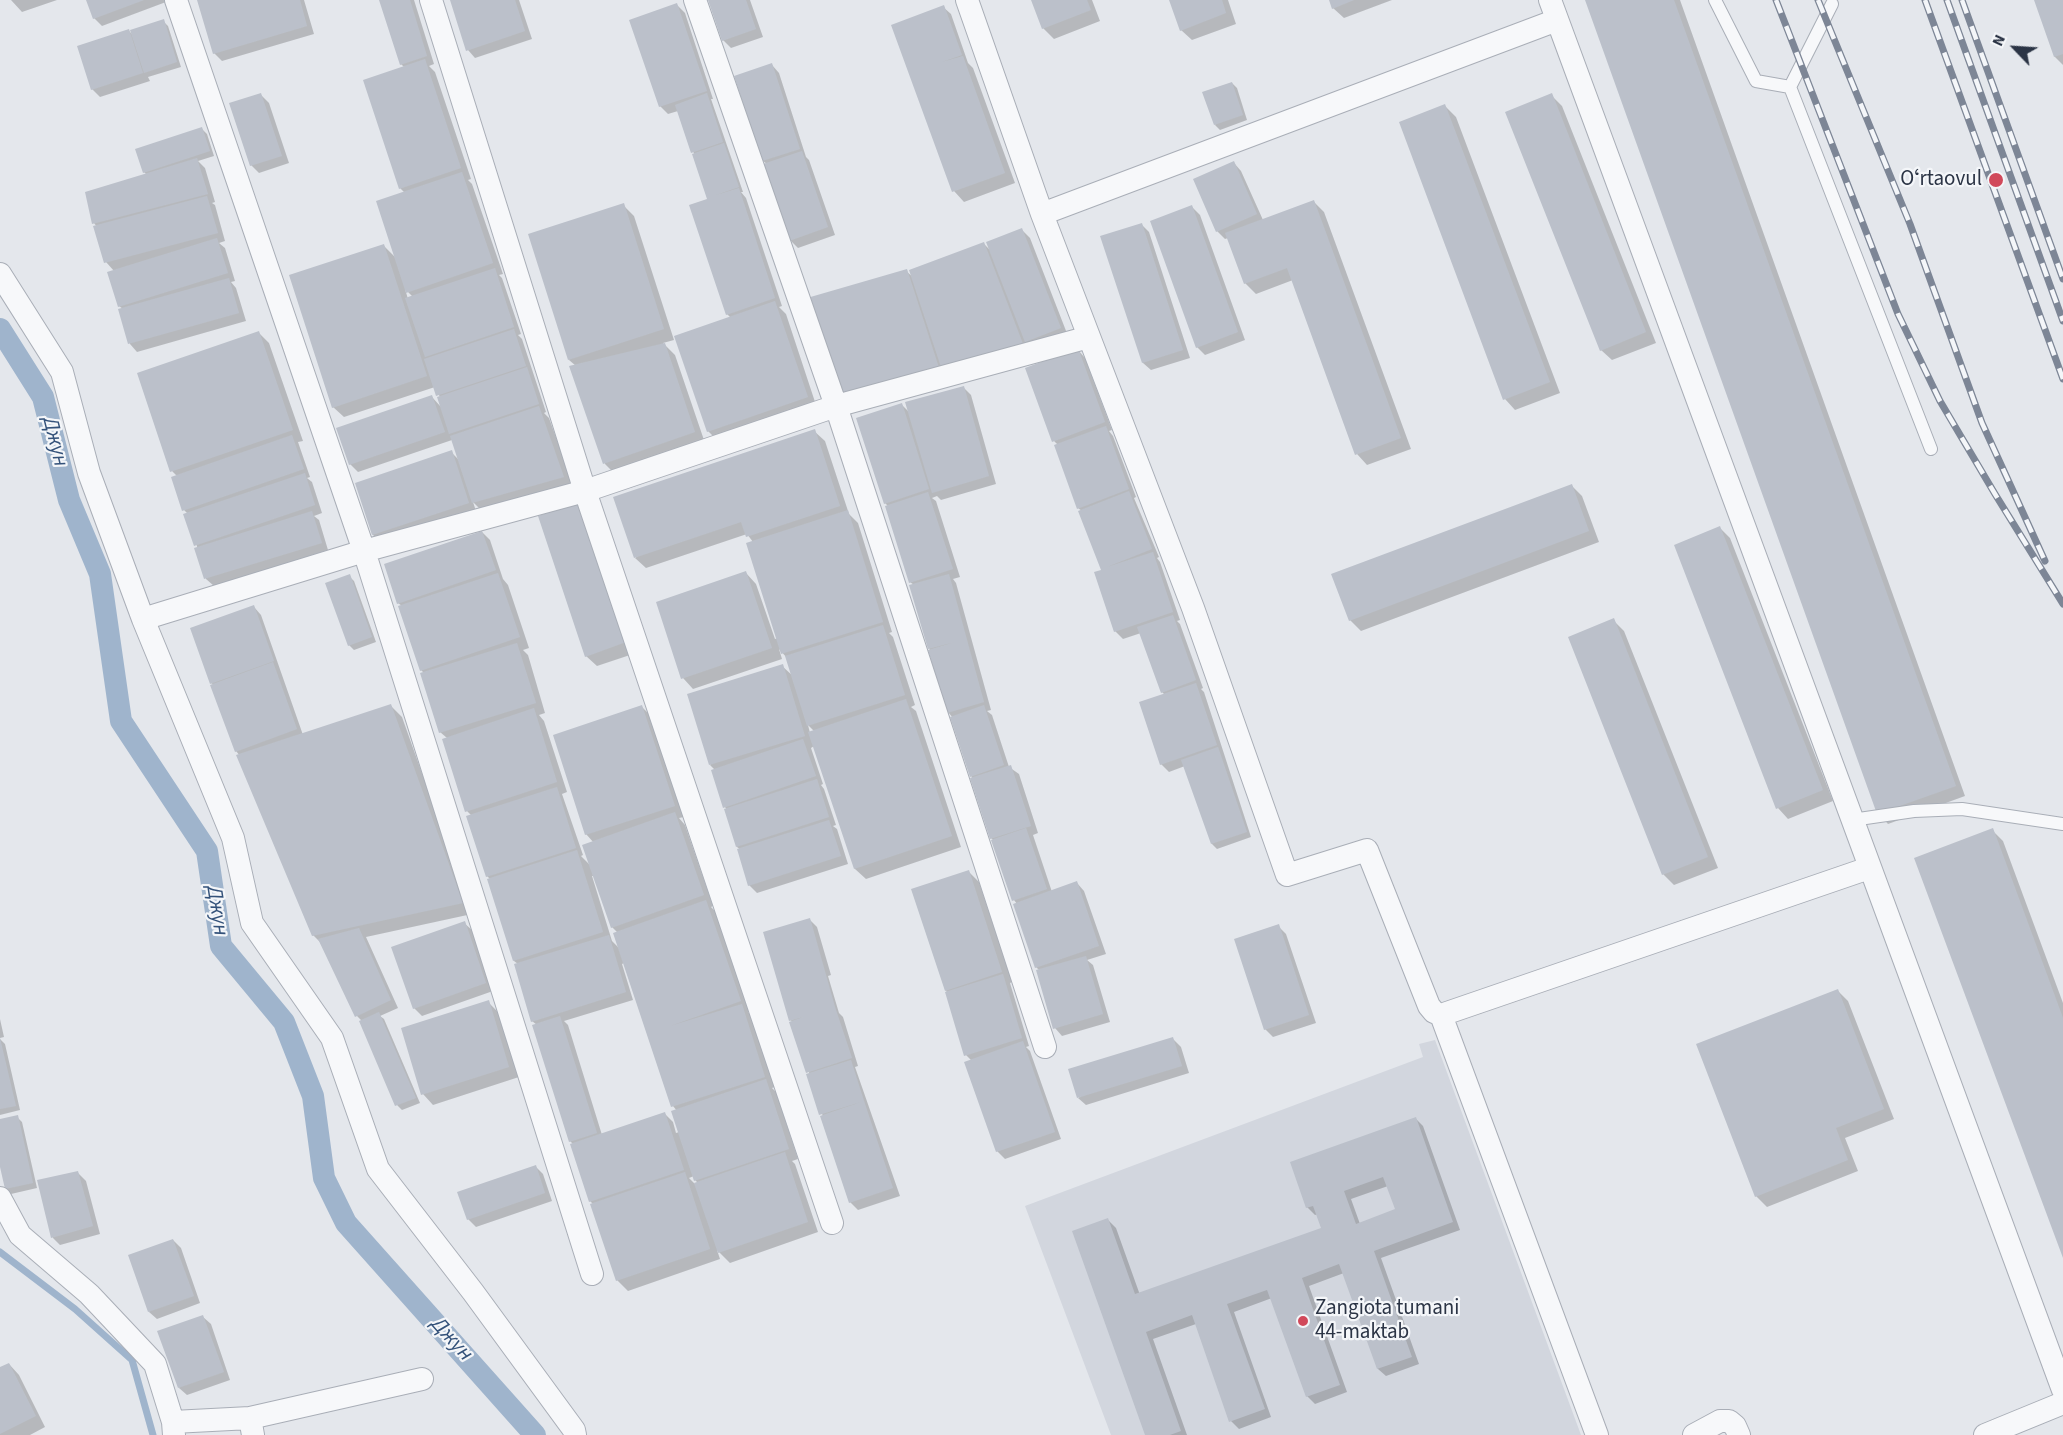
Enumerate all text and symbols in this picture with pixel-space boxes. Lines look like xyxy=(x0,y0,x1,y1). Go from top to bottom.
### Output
north arrow xyxy=(1985,18,2045,78)
text: N xyxy=(1986,31,2011,50)
place label: Oʻrtaovul xyxy=(1900,167,1982,193)
marker: Oʻrtaovul xyxy=(1987,171,2005,189)
water label: Джун xyxy=(35,414,73,470)
water label: Джун xyxy=(199,884,233,938)
place label: Zangiota tumani 44-maktab xyxy=(1315,1296,1459,1346)
water label: Джун xyxy=(424,1312,478,1368)
marker: Zangiota tumani 44-maktab xyxy=(1296,1314,1310,1328)

